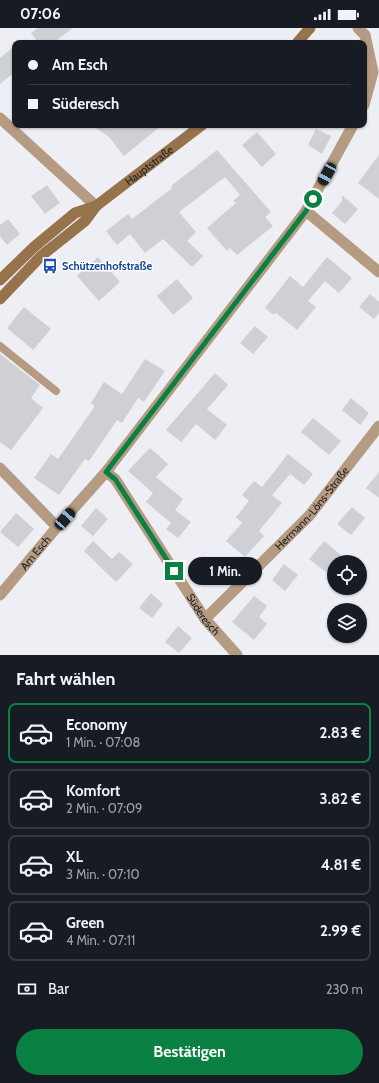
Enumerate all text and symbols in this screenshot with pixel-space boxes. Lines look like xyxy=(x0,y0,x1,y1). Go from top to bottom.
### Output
text: 07:06 xyxy=(20,5,61,23)
text: Am Esch xyxy=(52,56,108,74)
text: Süderesch xyxy=(52,95,119,113)
street label: Hauptstraße xyxy=(122,142,176,188)
car xyxy=(316,161,338,187)
route start xyxy=(304,190,322,208)
bus stop icon: Schützenhofstraße xyxy=(41,257,59,275)
place label: Schützenhofstraße xyxy=(62,259,152,273)
street label: Hermann-Löns-Straße xyxy=(272,464,352,553)
car xyxy=(53,506,77,532)
street label: Am Esch xyxy=(17,533,54,573)
map controls xyxy=(327,555,367,643)
button: locate xyxy=(327,555,367,595)
callout: 1 Min. xyxy=(188,557,262,585)
route end xyxy=(165,562,183,580)
text: 1 Min. xyxy=(209,563,241,579)
street label: Süderesch xyxy=(183,591,223,638)
button: layers xyxy=(327,603,367,643)
text: Fahrt wählen xyxy=(16,668,116,690)
icon: car xyxy=(18,715,54,751)
text: Economy xyxy=(66,716,127,734)
text: 2.83 € xyxy=(320,724,361,742)
text: 1 Min. · 07:08 xyxy=(66,734,140,750)
icon: car xyxy=(18,781,54,817)
text: Komfort xyxy=(66,782,120,800)
text: 3.82 € xyxy=(320,790,361,808)
text: 2 Min. · 07:09 xyxy=(66,800,142,816)
icon: car xyxy=(18,847,54,883)
text: XL xyxy=(66,848,83,866)
text: 4.81 € xyxy=(321,856,361,874)
text: 3 Min. · 07:10 xyxy=(66,866,140,882)
icon: car xyxy=(18,913,54,949)
text: Green xyxy=(66,914,104,932)
text: 2.99 € xyxy=(320,922,361,940)
text: 4 Min. · 07:11 xyxy=(66,932,135,948)
icon: cash xyxy=(16,978,38,1000)
text: Bar xyxy=(48,980,69,998)
text: 230 m xyxy=(326,981,363,997)
button: Bestätigen xyxy=(16,1029,363,1075)

